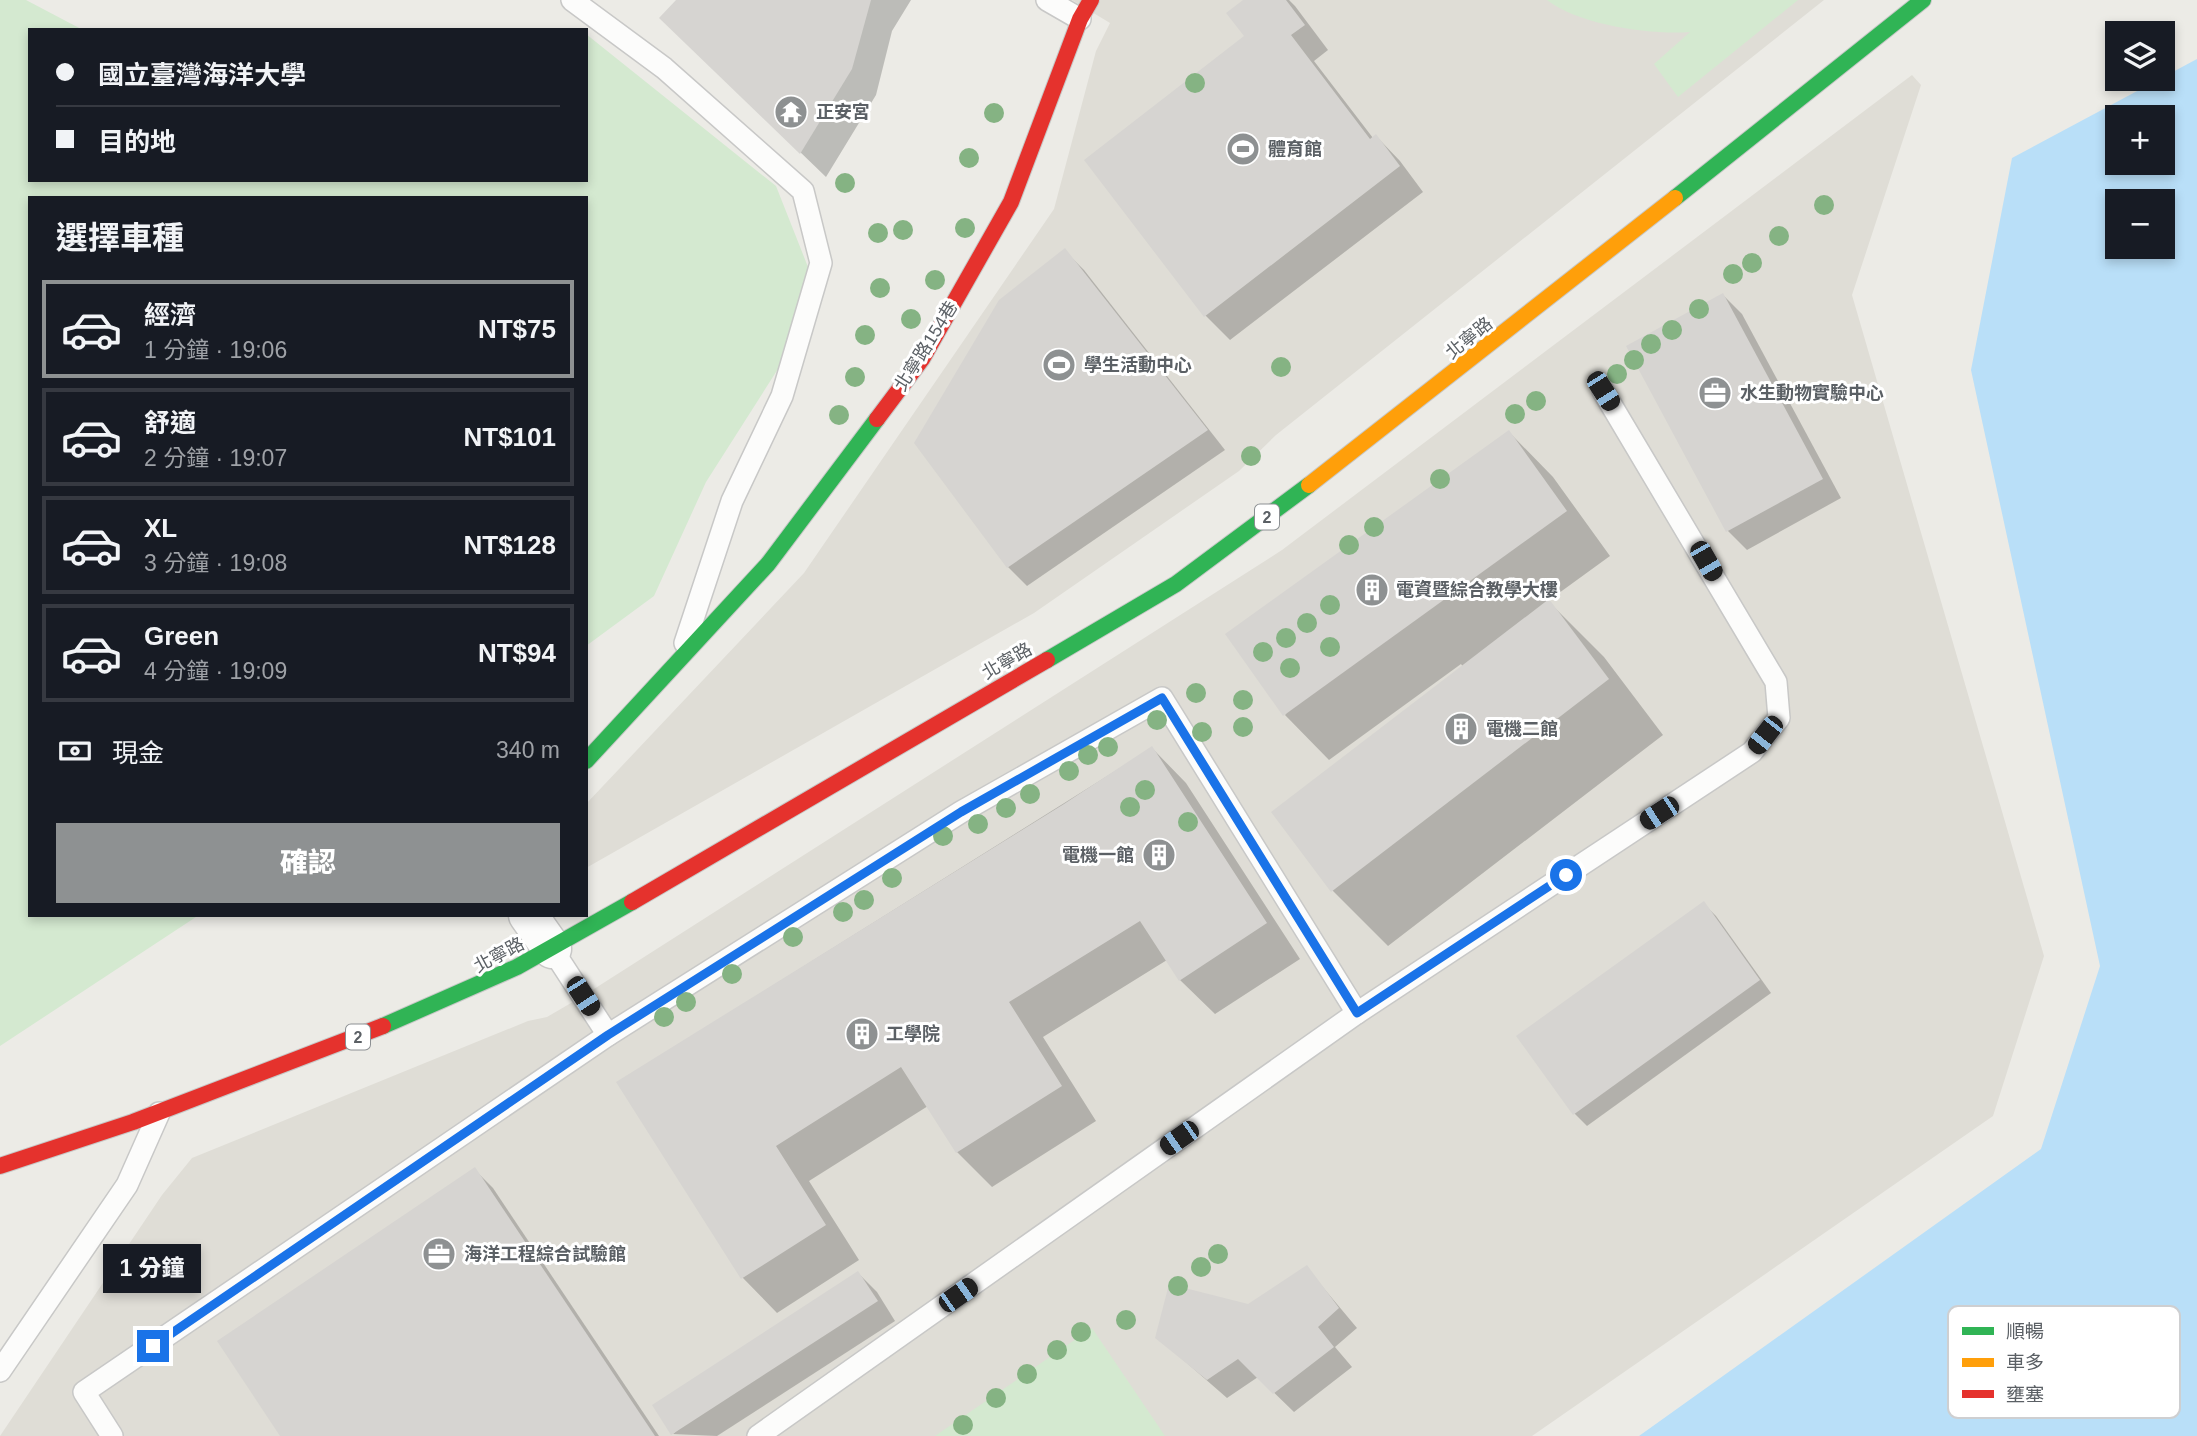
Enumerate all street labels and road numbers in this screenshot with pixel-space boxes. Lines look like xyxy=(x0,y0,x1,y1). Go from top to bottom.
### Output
street label: 北寧路154巷 xyxy=(890,297,962,395)
street label: 北寧路 xyxy=(1442,313,1496,363)
road number: 2 xyxy=(1255,504,1279,530)
street label: 北寧路 xyxy=(979,639,1035,683)
street label: 北寧路 xyxy=(470,933,528,977)
road number: 2 xyxy=(346,1024,370,1050)

